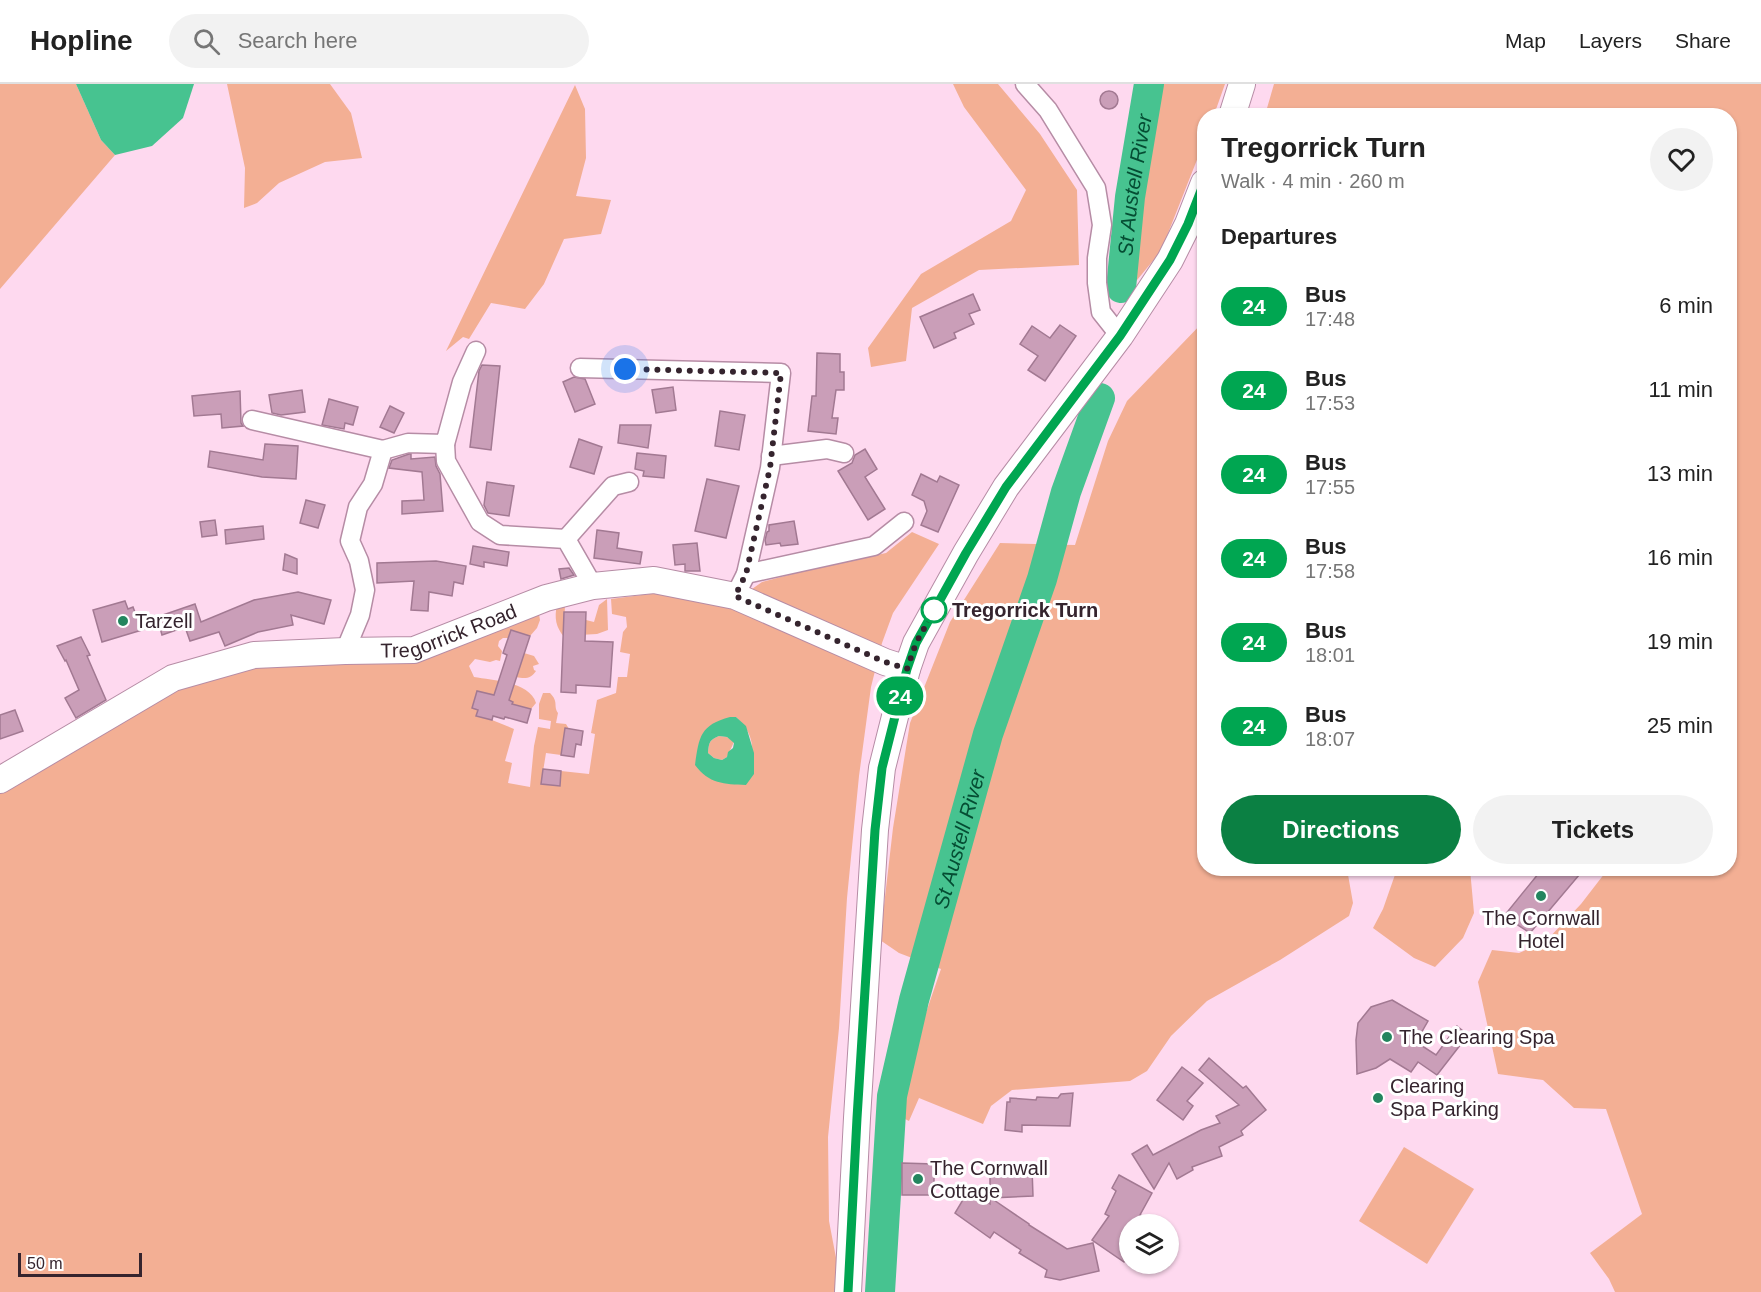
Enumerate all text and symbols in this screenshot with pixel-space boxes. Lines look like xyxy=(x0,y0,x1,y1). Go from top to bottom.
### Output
search box xyxy=(169,14,589,68)
text: Hopline xyxy=(30,25,133,56)
icon: search xyxy=(190,25,223,58)
text: Search here xyxy=(238,28,358,53)
text: Map xyxy=(1505,29,1546,52)
text: Layers xyxy=(1579,29,1642,52)
text: Share xyxy=(1675,29,1731,52)
water label: St Austell River xyxy=(1113,111,1155,257)
button: heart xyxy=(1650,128,1713,191)
text: Tregorrick Turn xyxy=(1221,132,1426,163)
text: Walk · 4 min · 260 m xyxy=(1221,170,1405,192)
text: Departures xyxy=(1221,224,1337,249)
text: Bus xyxy=(1305,282,1347,307)
text: 6 min xyxy=(1659,293,1713,318)
text: 24 xyxy=(1242,295,1266,318)
text: 17:48 xyxy=(1305,308,1355,330)
your location xyxy=(610,354,640,384)
text: Bus xyxy=(1305,366,1347,391)
text: 11 min xyxy=(1649,377,1713,402)
text: 24 xyxy=(1242,379,1266,402)
text: 17:53 xyxy=(1305,392,1355,414)
text: Bus xyxy=(1305,450,1347,475)
text: 13 min xyxy=(1647,461,1713,486)
text: 24 xyxy=(1242,463,1266,486)
text: 17:55 xyxy=(1305,476,1355,498)
text: Bus xyxy=(1305,534,1347,559)
text: 16 min xyxy=(1647,545,1713,570)
text: 24 xyxy=(1242,547,1266,570)
text: 17:58 xyxy=(1305,560,1355,582)
marker: Tregorrick Turn xyxy=(921,597,947,623)
place label: Tregorrick Turn xyxy=(952,599,1098,621)
street label: Tregorrick Road xyxy=(380,600,520,662)
place label: Tarzell xyxy=(135,610,193,632)
marker: Tarzell xyxy=(116,614,130,628)
text: Bus xyxy=(1305,618,1347,643)
text: 19 min xyxy=(1647,629,1713,654)
text: 24 xyxy=(1242,631,1266,654)
text: 18:01 xyxy=(1305,644,1355,666)
line badge: 24 xyxy=(873,676,927,716)
text: 24 xyxy=(888,685,912,708)
text: Bus xyxy=(1305,702,1347,727)
text: 25 min xyxy=(1647,713,1713,738)
text: 24 xyxy=(1242,715,1266,738)
text: 18:07 xyxy=(1305,728,1355,750)
water label: St Austell River xyxy=(929,766,989,911)
button: Directions xyxy=(1221,795,1461,864)
button: Tickets xyxy=(1473,795,1713,864)
marker: The Cornwall Hotel xyxy=(1534,889,1548,903)
place label: The Cornwall Hotel xyxy=(1482,907,1600,952)
place label: The Clearing Spa xyxy=(1399,1026,1556,1048)
marker: The Clearing Spa xyxy=(1380,1030,1394,1044)
place label: Clearing Spa Parking xyxy=(1390,1075,1499,1120)
marker: Clearing Spa Parking xyxy=(1371,1091,1385,1105)
place label: The Cornwall Cottage xyxy=(930,1157,1048,1202)
marker: The Cornwall Cottage xyxy=(911,1172,925,1186)
map controls xyxy=(1119,1214,1179,1274)
button: layers xyxy=(1119,1214,1179,1274)
scale bar xyxy=(18,1250,142,1278)
text: 50 m xyxy=(27,1255,63,1272)

